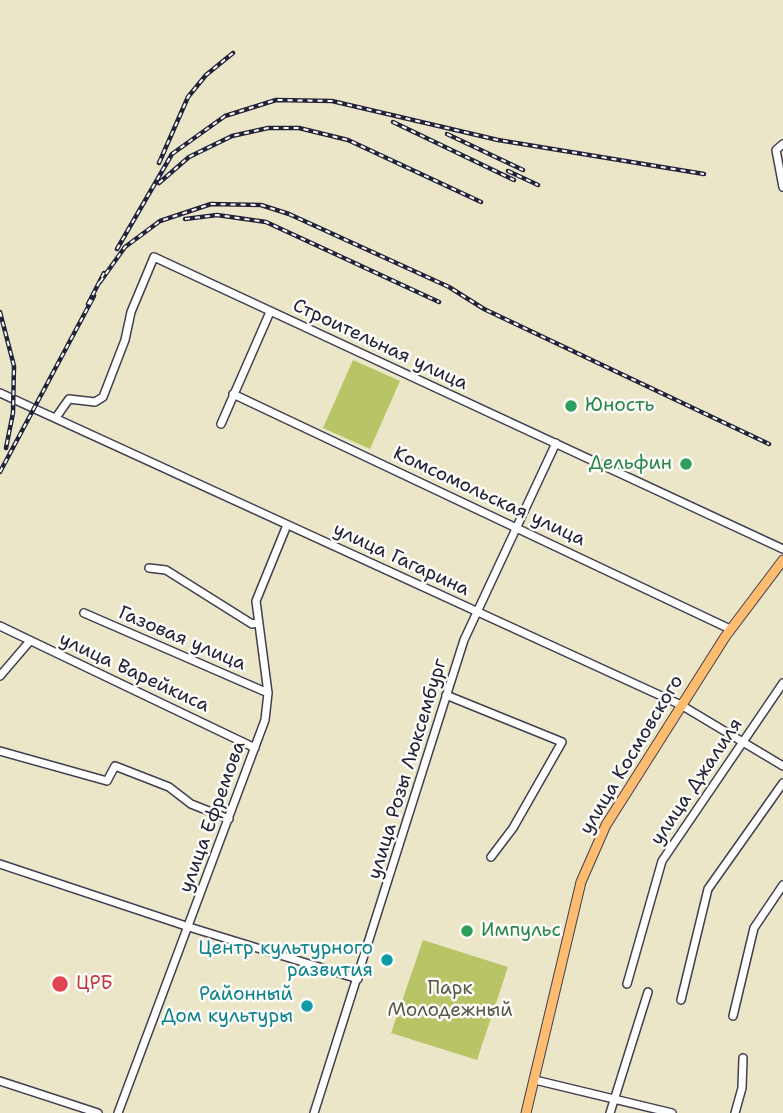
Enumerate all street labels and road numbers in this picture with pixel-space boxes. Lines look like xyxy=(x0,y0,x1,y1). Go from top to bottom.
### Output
street label: Строительная улица xyxy=(289,294,471,396)
street label: Комсомольская улица xyxy=(389,442,589,552)
street label: улица Гагарина xyxy=(329,518,473,602)
street label: Газовая улица xyxy=(115,602,249,676)
street label: улица Варейкиса xyxy=(55,628,213,718)
street label: улица Розы Люксембург xyxy=(364,656,452,882)
street label: улица Космовского xyxy=(575,671,689,839)
street label: улица Джалиля xyxy=(646,714,748,850)
street label: улица Ефремова xyxy=(175,738,251,896)

